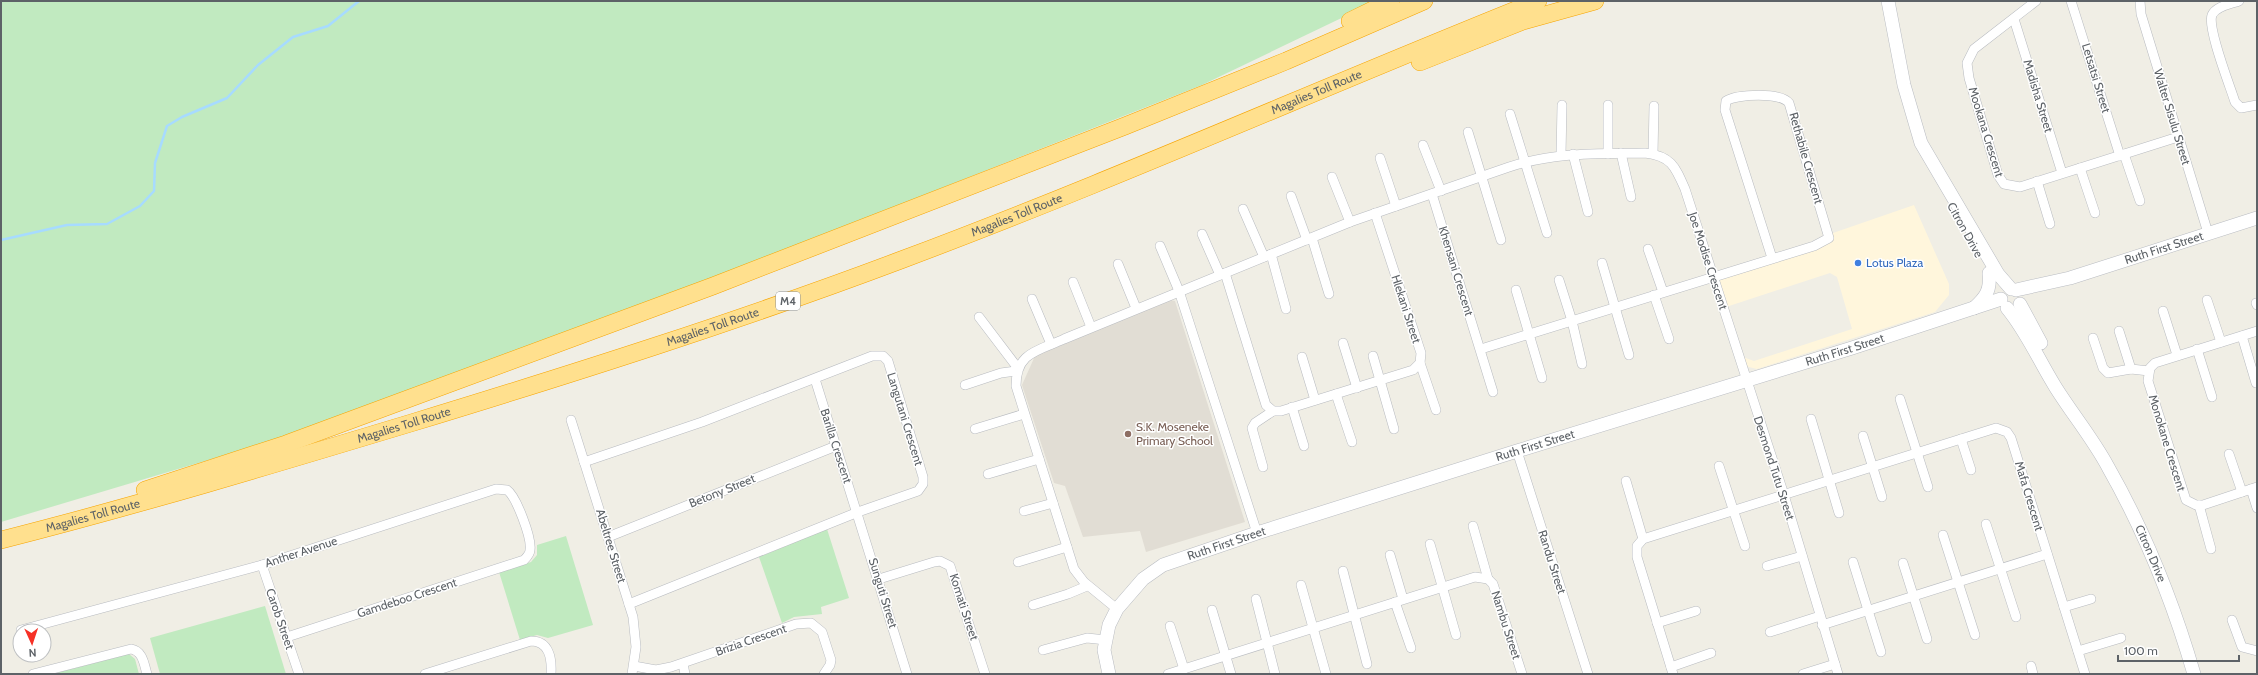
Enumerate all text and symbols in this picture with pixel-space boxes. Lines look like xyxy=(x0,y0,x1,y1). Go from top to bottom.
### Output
street label: Letsatsi Street xyxy=(2079,41,2114,114)
street label: Madisha Street xyxy=(2020,58,2057,134)
street label: Magalies Toll Route xyxy=(1269,66,1364,117)
street label: Walter Sisulu Street xyxy=(2151,67,2194,167)
street label: Mookana Crescent xyxy=(1966,85,2007,179)
street label: Rethabile Crescent xyxy=(1786,110,1827,205)
street label: Magalies Toll Route xyxy=(969,190,1064,240)
street label: Citron Drive xyxy=(1944,199,1987,260)
street label: Joe Modise Crescent xyxy=(1685,209,1731,312)
street label: Khensani Crescent xyxy=(1436,224,1477,318)
street label: Ruth First Street xyxy=(2123,228,2205,267)
place label: Lotus Plaza xyxy=(1866,255,1923,270)
marker: Lotus Plaza xyxy=(1853,258,1863,268)
street label: Hlekani Street xyxy=(1388,273,1425,345)
road number: M4 xyxy=(776,292,800,310)
street label: Magalies Toll Route xyxy=(664,304,761,349)
street label: Ruth First Street xyxy=(1803,330,1886,369)
street label: Langutani Crescent xyxy=(884,370,927,467)
street label: Monokane Crescent xyxy=(2146,393,2189,493)
street label: Magalies Toll Route xyxy=(355,403,452,446)
street label: Barilla Crescent xyxy=(817,407,856,485)
street label: Desmond Tutu Street xyxy=(1751,414,1798,522)
place label: S.K. Moseneke Primary School xyxy=(1136,419,1213,448)
street label: Ruth First Street xyxy=(1494,426,1576,464)
marker: S.K. Moseneke Primary School xyxy=(1123,429,1133,439)
street label: Mafa Crescent xyxy=(2012,459,2047,532)
street label: Betony Street xyxy=(687,470,757,511)
street label: Magalies Toll Route xyxy=(44,495,141,535)
street label: Abeltree Street xyxy=(593,507,630,585)
street label: Citron Drive xyxy=(2132,522,2170,584)
street label: Ruth First Street xyxy=(1185,523,1267,563)
street label: Randu Street xyxy=(1535,528,1570,596)
street label: Anther Avenue xyxy=(263,533,339,570)
street label: Sunguti Street xyxy=(866,556,901,630)
street label: Komati Street xyxy=(947,572,982,642)
street label: Gamdeboo Crescent xyxy=(355,574,459,621)
street label: Carob Street xyxy=(263,586,298,651)
street label: Nambu Street xyxy=(1488,589,1525,661)
street label: Brizia Crescent xyxy=(713,620,788,659)
north arrow xyxy=(12,623,52,663)
scale bar xyxy=(2118,637,2239,663)
text: 100 m xyxy=(2124,643,2158,658)
text: N xyxy=(28,646,37,660)

